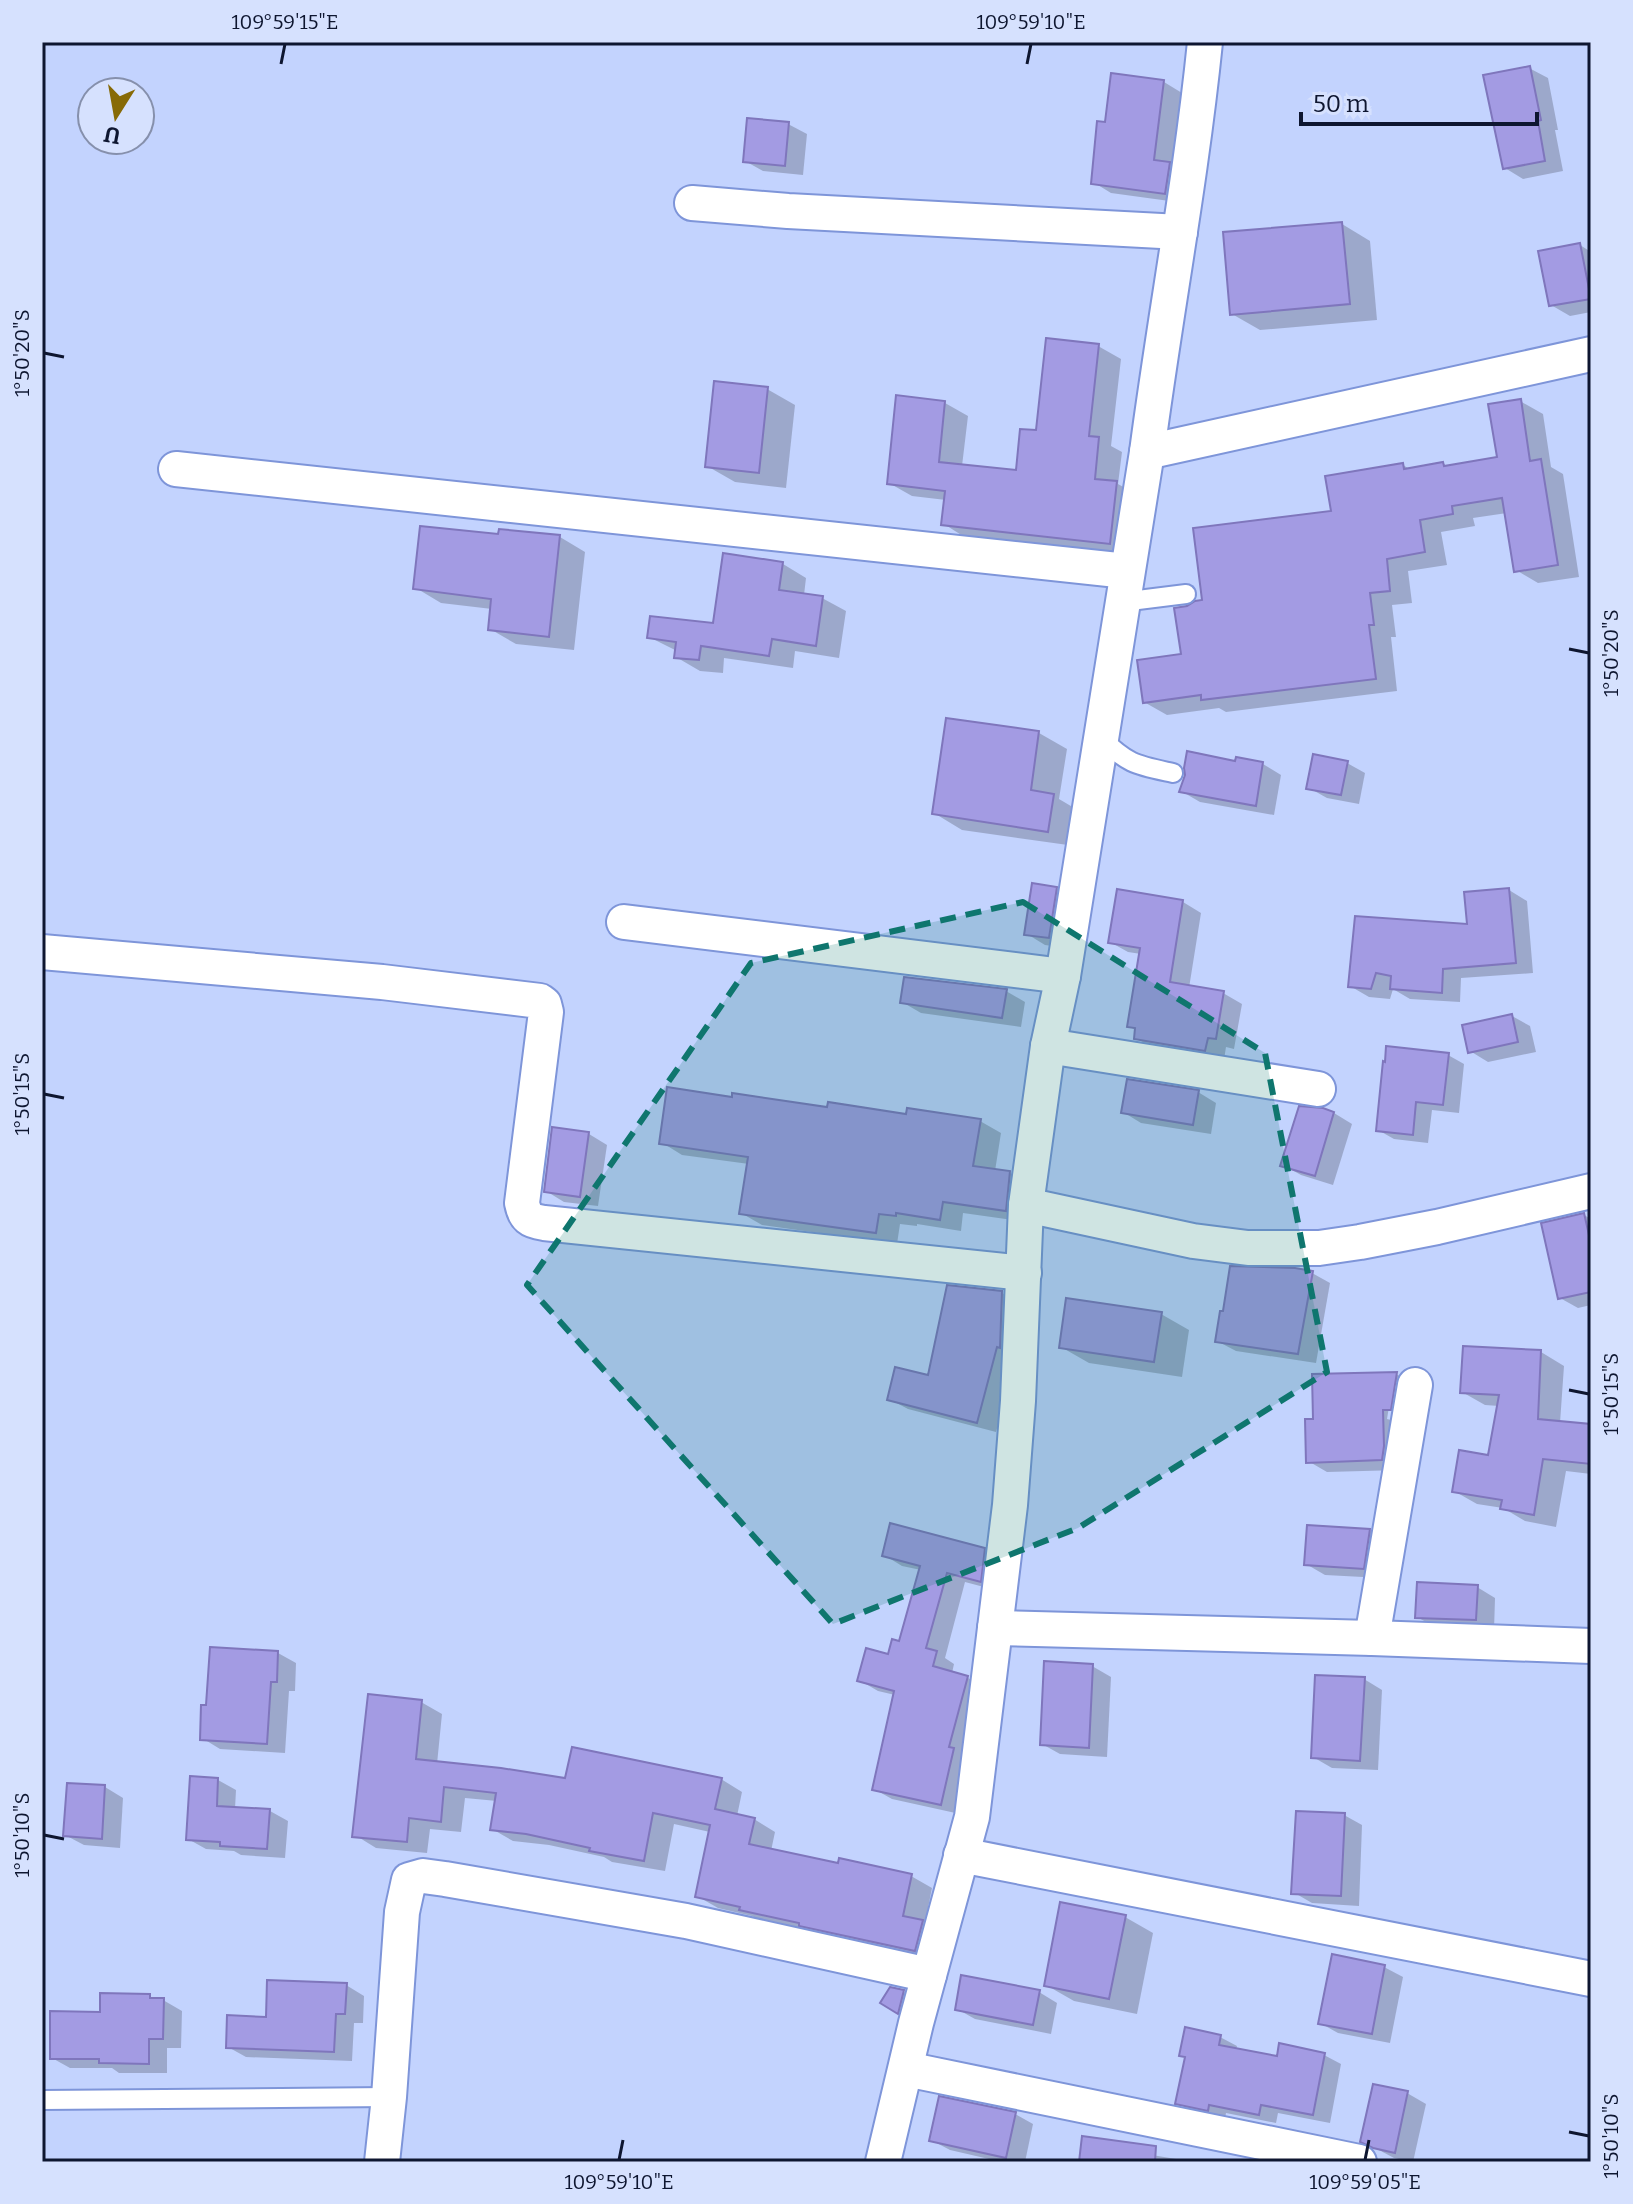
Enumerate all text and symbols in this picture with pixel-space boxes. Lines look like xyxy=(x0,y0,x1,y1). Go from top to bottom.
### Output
text: 109°59'15"E xyxy=(231,10,339,34)
text: 109°59'10"E xyxy=(976,10,1086,34)
north arrow xyxy=(76,76,156,156)
scale bar xyxy=(1301,76,1537,126)
text: 50 m xyxy=(1313,90,1369,118)
text: U xyxy=(102,120,123,150)
text: 1°50'20"S xyxy=(10,309,34,397)
text: 1°50'20"S xyxy=(1599,609,1623,697)
text: 1°50'15"S xyxy=(10,1053,34,1135)
text: 1°50'15"S xyxy=(1599,1353,1623,1435)
text: 1°50'10"S xyxy=(10,1793,34,1877)
text: 1°50'10"S xyxy=(1599,2094,1623,2178)
text: 109°59'10"E xyxy=(564,2170,674,2194)
text: 109°59'05"E xyxy=(1309,2170,1421,2194)

